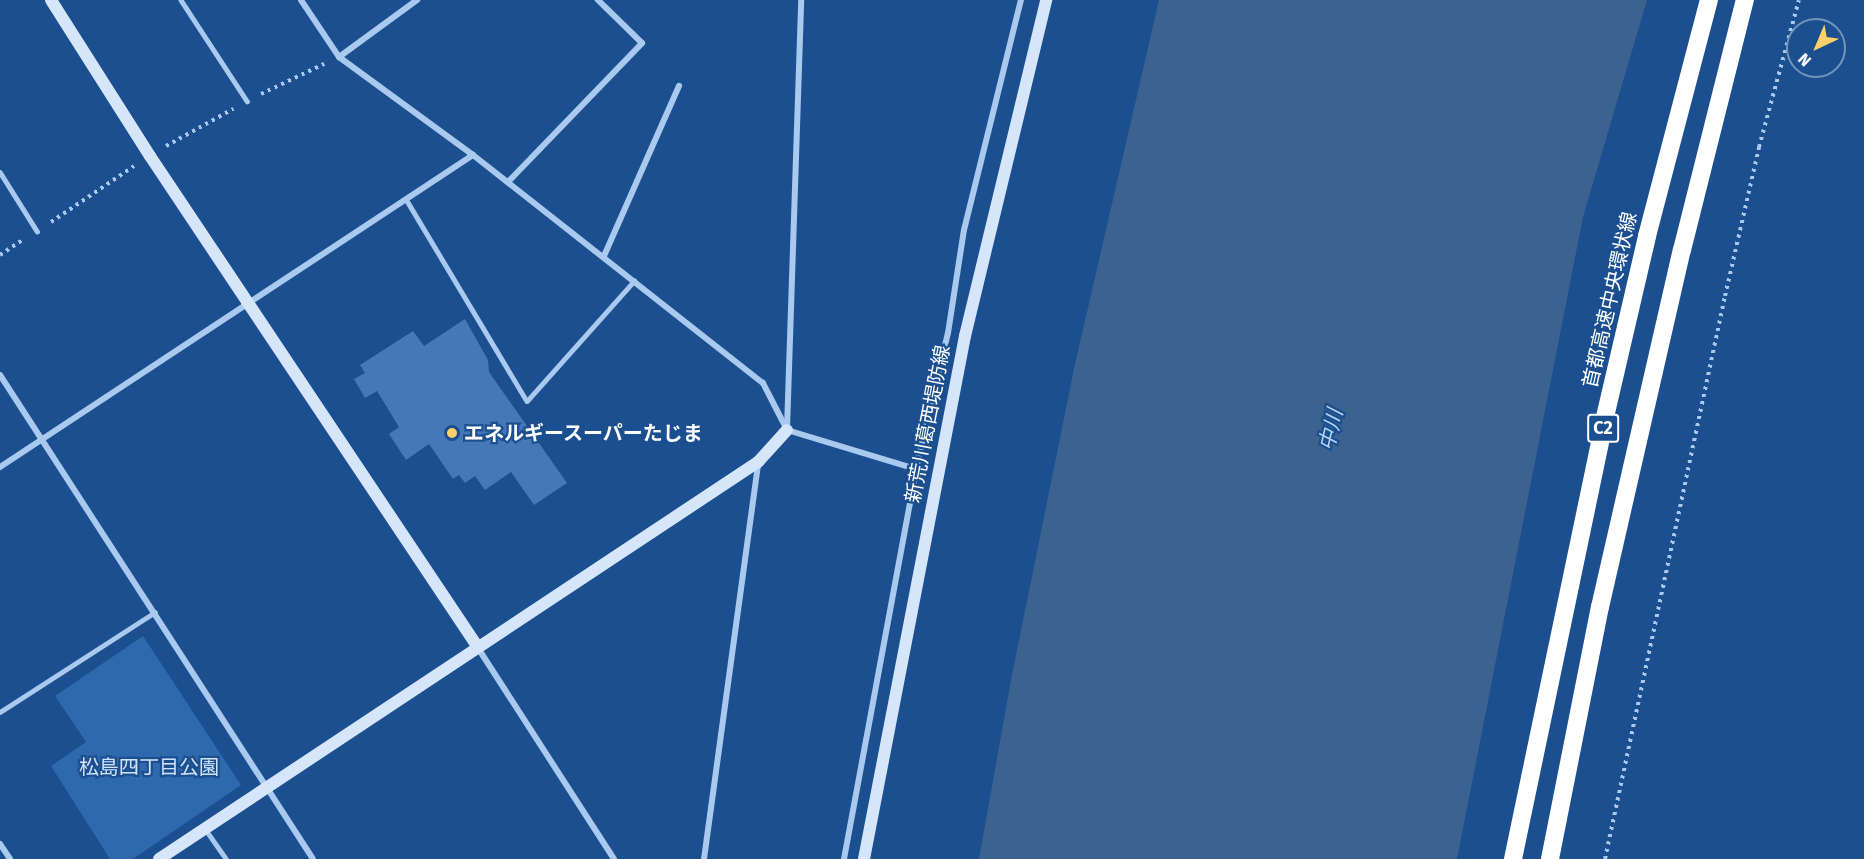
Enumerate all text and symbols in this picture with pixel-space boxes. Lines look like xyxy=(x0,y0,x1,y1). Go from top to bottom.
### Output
north arrow xyxy=(1786,18,1846,78)
text: N xyxy=(1794,49,1815,70)
street label: 首都高速中央環状線 xyxy=(1578,210,1642,390)
street label: 新荒川葛西堤防線 xyxy=(901,343,955,505)
water label: 中川 xyxy=(1314,407,1348,453)
road number: C2 xyxy=(1586,413,1620,443)
place label: エネルギースーパーたじま xyxy=(464,421,704,445)
marker: エネルギースーパーたじま xyxy=(445,426,459,440)
park label: 松島四丁目公園 xyxy=(79,755,219,779)

